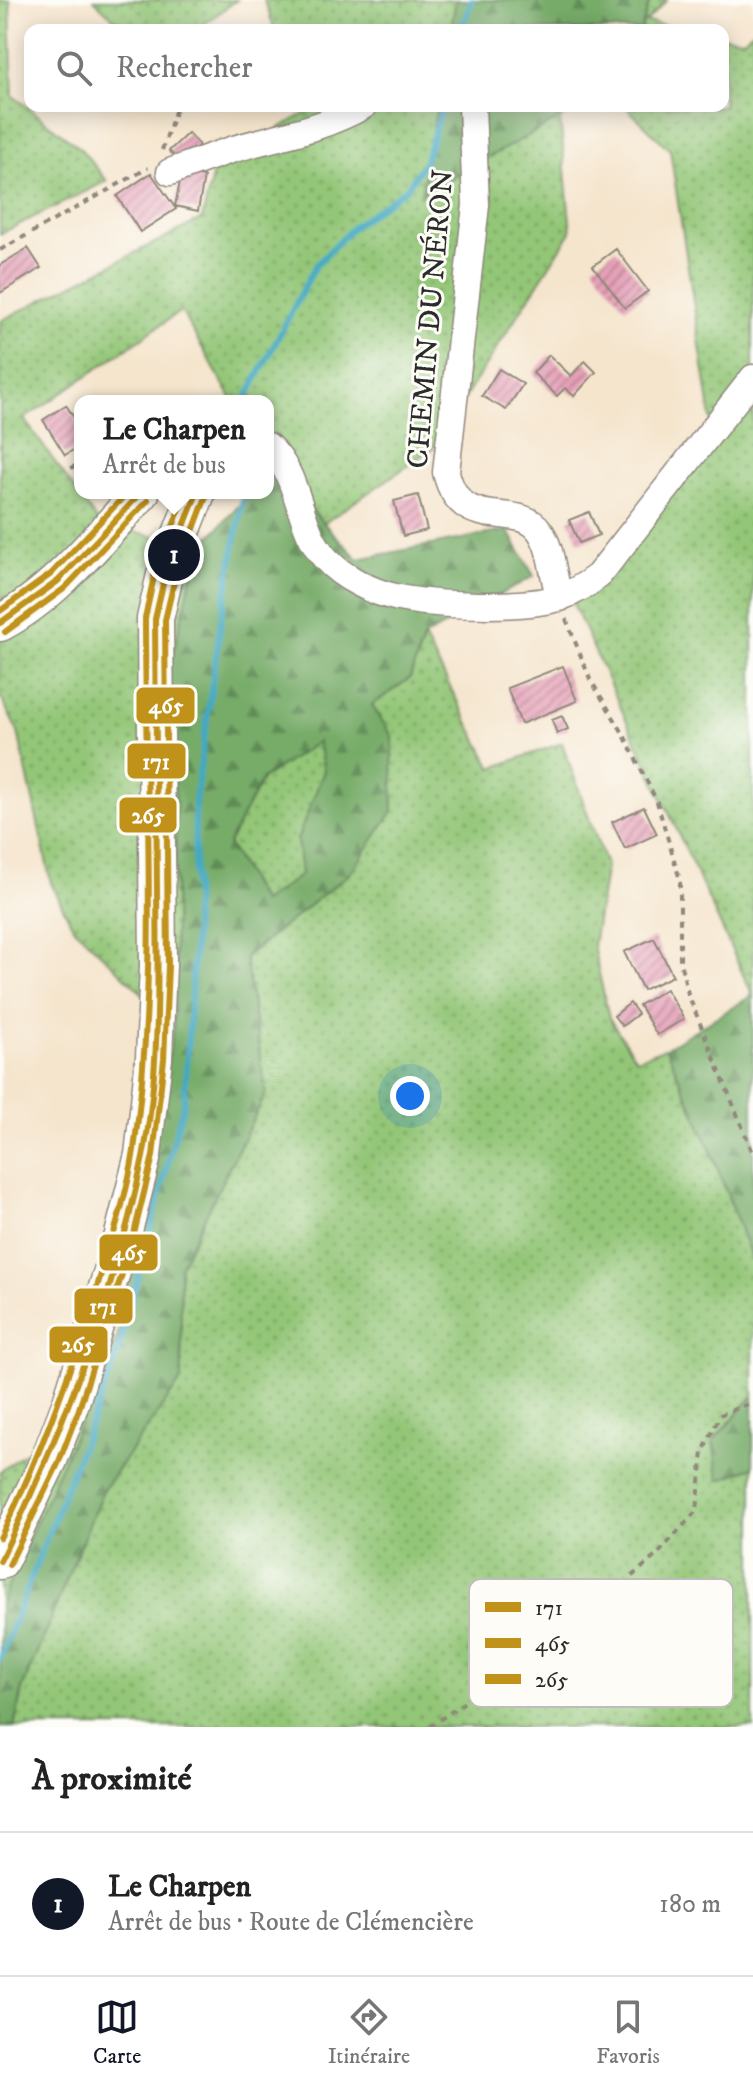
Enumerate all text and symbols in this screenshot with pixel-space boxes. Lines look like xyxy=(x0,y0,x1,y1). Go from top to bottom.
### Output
search box xyxy=(24,24,729,112)
icon: search xyxy=(52,46,96,90)
text: Rechercher xyxy=(116,50,252,87)
street label: CHEMIN DU NÉRON xyxy=(398,168,463,470)
popup xyxy=(74,395,274,499)
text: Le Charpen xyxy=(102,412,246,449)
text: Arrêt de bus xyxy=(102,449,226,482)
pin: 1 xyxy=(148,525,200,585)
line badge: 465 xyxy=(135,686,196,725)
text: 465 xyxy=(148,693,184,720)
line badge: 171 xyxy=(126,742,187,780)
text: 171 xyxy=(142,749,170,776)
line badge: 265 xyxy=(118,796,178,834)
text: 265 xyxy=(131,803,165,830)
your location xyxy=(390,1076,430,1116)
line badge: 465 xyxy=(98,1233,159,1272)
text: 465 xyxy=(111,1240,147,1267)
line badge: 171 xyxy=(73,1287,134,1325)
text: 171 xyxy=(89,1294,117,1321)
line badge: 265 xyxy=(48,1325,109,1364)
text: 265 xyxy=(61,1332,95,1359)
legend xyxy=(469,1579,733,1707)
text: 171 xyxy=(535,1595,563,1622)
text: 465 xyxy=(535,1631,570,1658)
text: 265 xyxy=(535,1667,568,1694)
text: À proximité xyxy=(32,1758,192,1800)
text: Le Charpen xyxy=(108,1869,251,1906)
text: 1 xyxy=(53,1888,63,1921)
text: 180 m xyxy=(659,1888,721,1921)
text: Arrêt de bus · Route de Clémencière xyxy=(108,1906,474,1939)
tab: Carte xyxy=(93,1995,141,2070)
tab: Itinéraire xyxy=(328,1995,410,2070)
tab: Favoris xyxy=(596,1995,660,2070)

